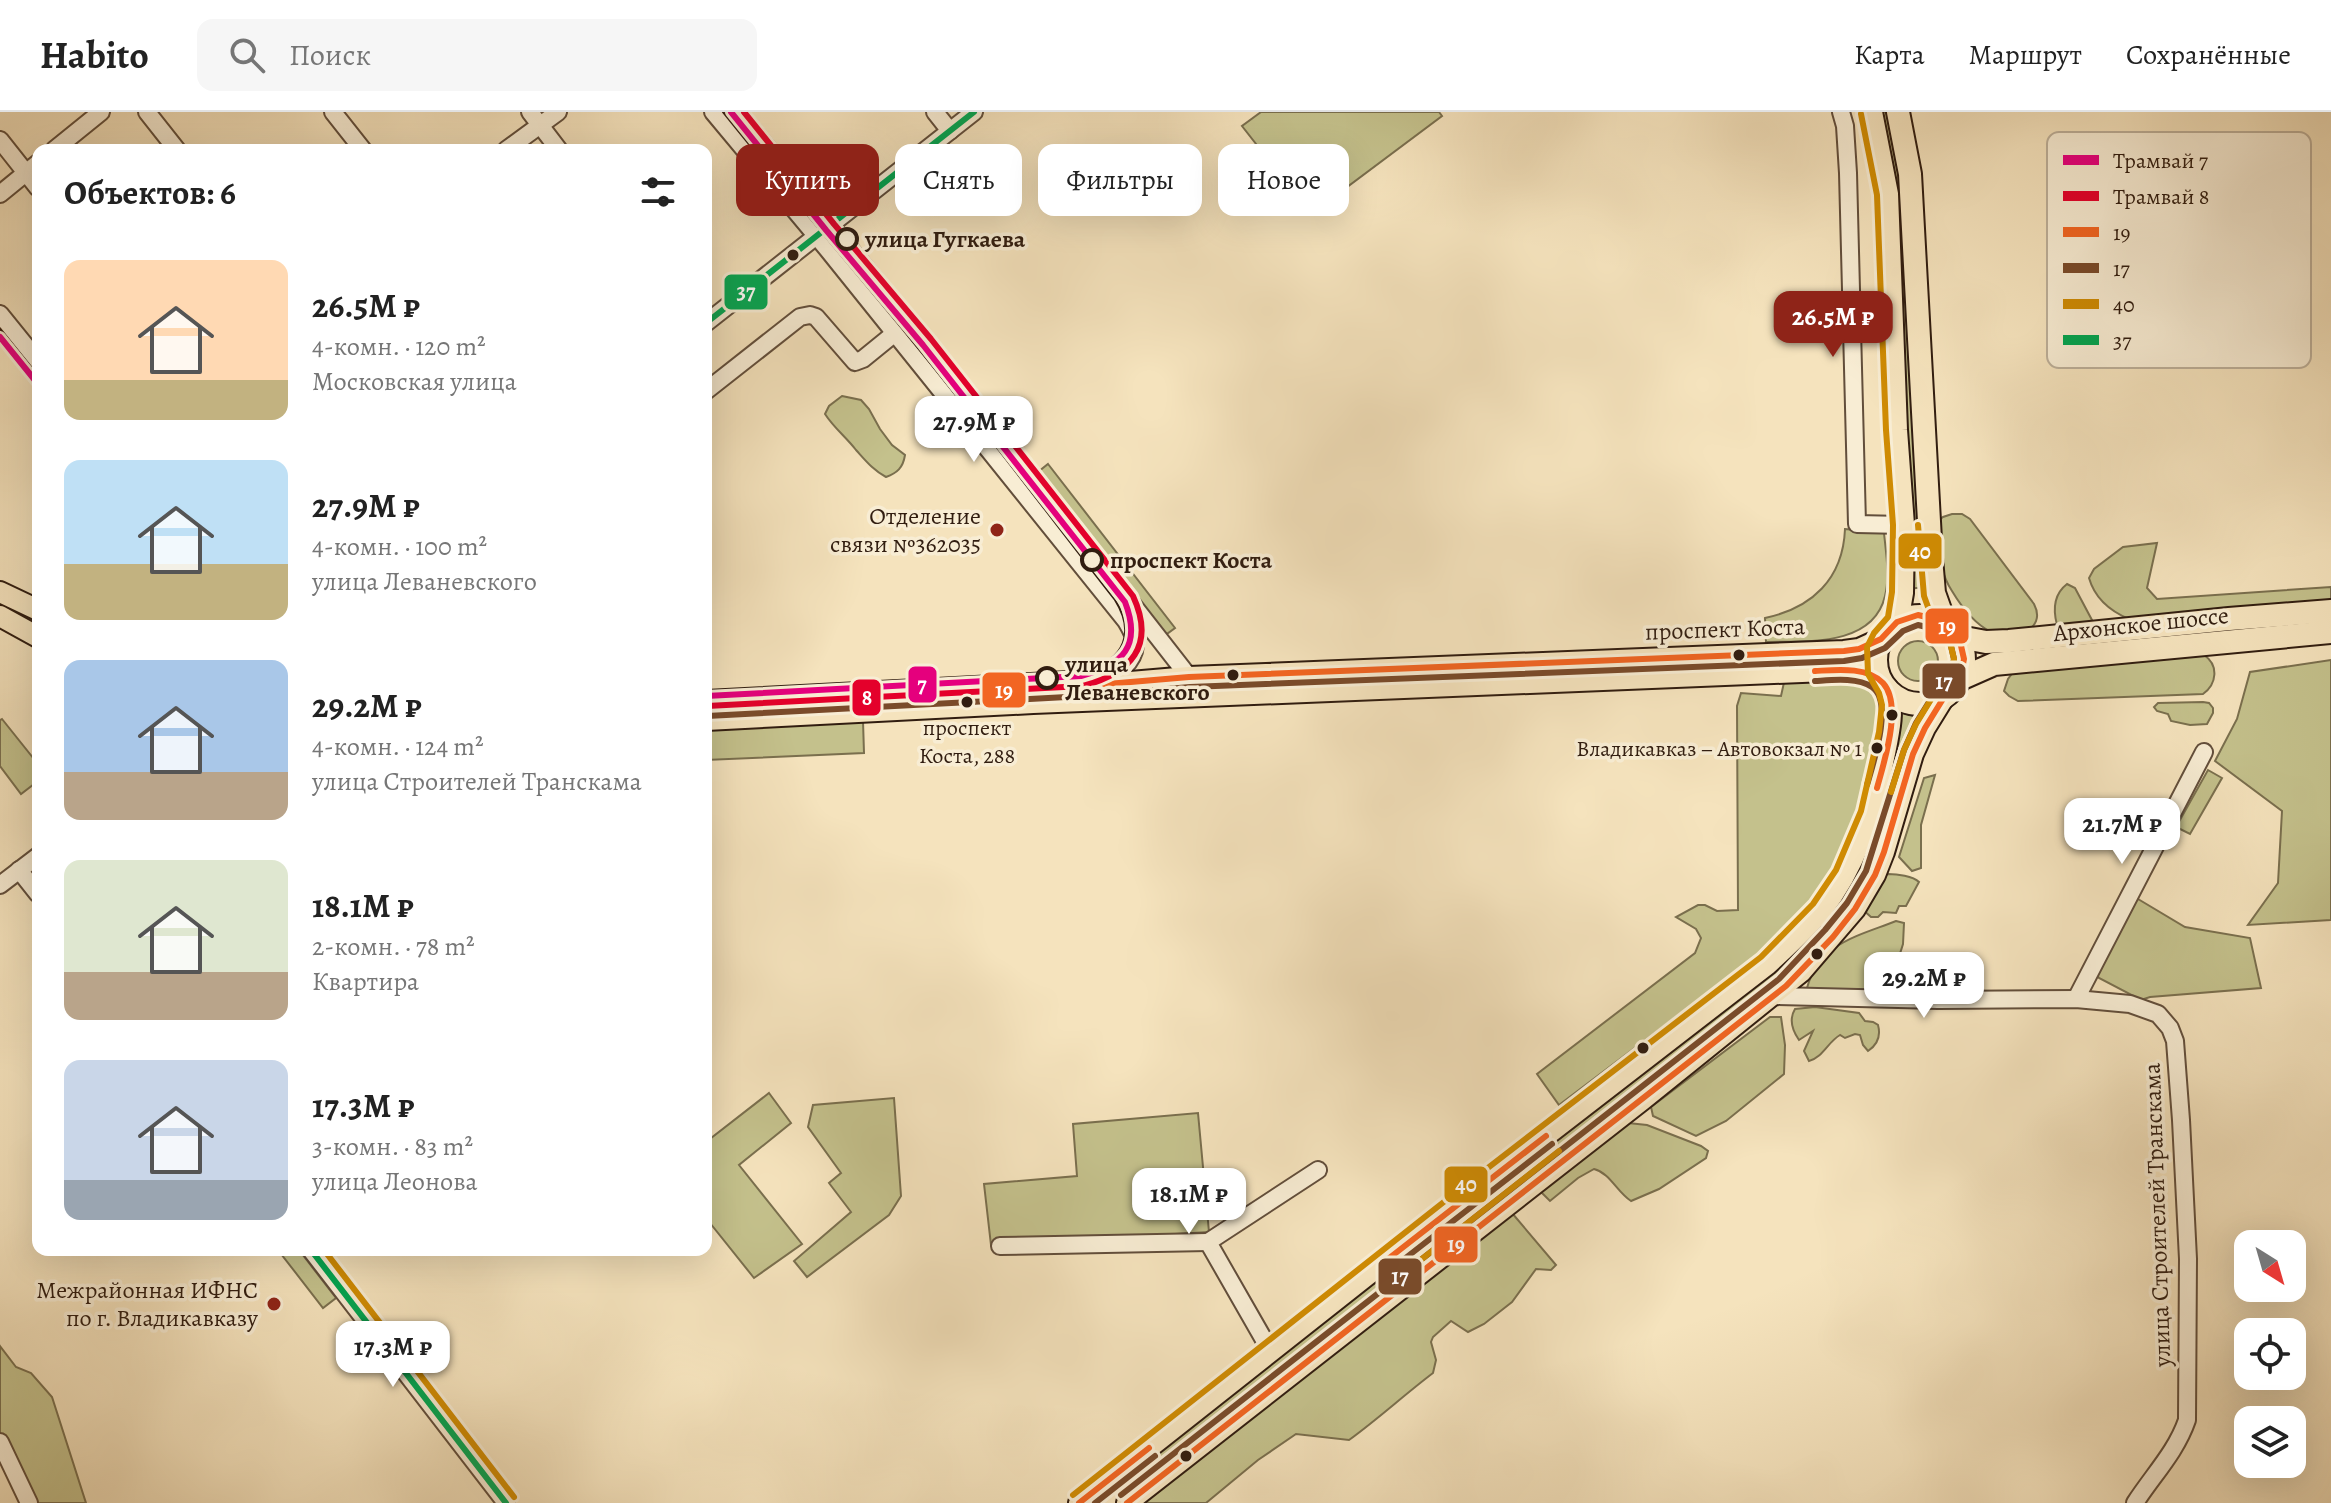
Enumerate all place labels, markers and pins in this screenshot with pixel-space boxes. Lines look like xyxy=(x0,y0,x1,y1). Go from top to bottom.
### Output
place label: улица Гугкаева xyxy=(864,223,1026,255)
marker: улица Гугкаева xyxy=(836,228,858,250)
unlabelled marker xyxy=(785,247,801,263)
pin: 26.5M ₽ xyxy=(1759,291,1907,359)
pin: 27.9M ₽ xyxy=(900,396,1048,464)
place label: Отделение связи №362035 xyxy=(830,500,981,560)
marker: Отделение связи №362035 xyxy=(988,521,1006,539)
place label: проспект Коста xyxy=(1110,544,1273,576)
marker: проспект Коста xyxy=(1081,549,1103,571)
unlabelled marker xyxy=(1731,647,1747,663)
place label: улица Леваневского xyxy=(1064,648,1210,708)
marker: улица Леваневского xyxy=(1036,667,1058,689)
unlabelled marker xyxy=(1225,667,1241,683)
marker: проспект Коста, 288 xyxy=(959,694,975,710)
unlabelled marker xyxy=(1884,707,1900,723)
place label: проспект Коста, 288 xyxy=(919,713,1015,771)
place label: Владикавказ – Автовокзал № 1 xyxy=(1576,734,1862,764)
marker: Владикавказ – Автовокзал № 1 xyxy=(1869,740,1885,756)
pin: 21.7M ₽ xyxy=(2048,798,2196,866)
unlabelled marker xyxy=(1809,946,1825,962)
pin: 29.2M ₽ xyxy=(1850,952,1998,1020)
unlabelled marker xyxy=(1635,1040,1651,1056)
pin: 18.1M ₽ xyxy=(1115,1168,1263,1236)
place label: Межрайонная ИФНС по г. Владикавказу xyxy=(36,1274,258,1334)
marker: Межрайонная ИФНС по г. Владикавказу xyxy=(265,1295,283,1313)
pin: 17.3M ₽ xyxy=(319,1321,467,1389)
unlabelled marker xyxy=(1178,1448,1194,1464)

